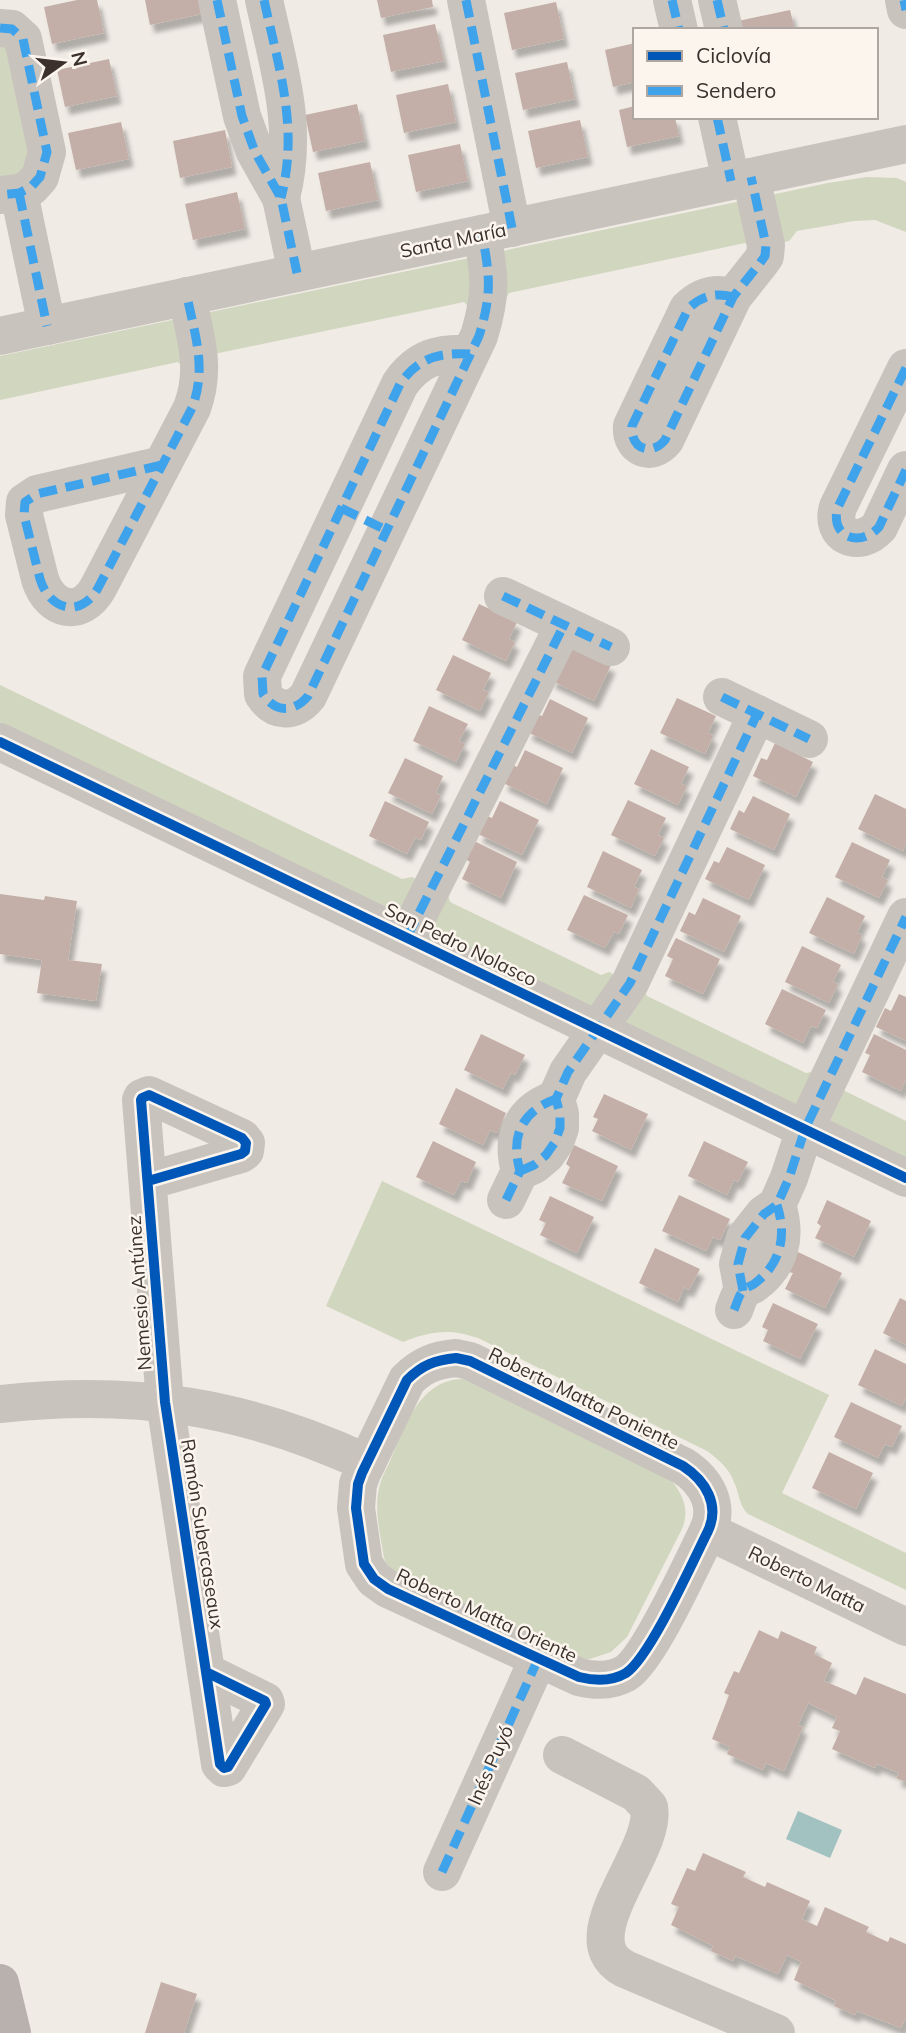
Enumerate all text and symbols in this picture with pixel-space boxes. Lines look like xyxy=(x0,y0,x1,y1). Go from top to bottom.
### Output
north arrow xyxy=(28,28,98,98)
legend xyxy=(633,28,878,119)
text: Ciclovía xyxy=(696,42,771,68)
text: N xyxy=(66,49,93,69)
text: Sendero xyxy=(696,77,776,103)
street label: Santa María xyxy=(398,217,508,263)
street label: San Pedro Nolasco xyxy=(381,897,541,991)
street label: Nemesio Antúnez xyxy=(122,1215,156,1371)
street label: Roberto Matta Poniente xyxy=(485,1341,683,1455)
street label: Ramón Subercaseaux xyxy=(176,1437,230,1631)
street label: Roberto Matta xyxy=(744,1540,870,1618)
street label: Roberto Matta Oriente xyxy=(393,1563,581,1667)
street label: Inés Puyó xyxy=(462,1721,518,1809)

